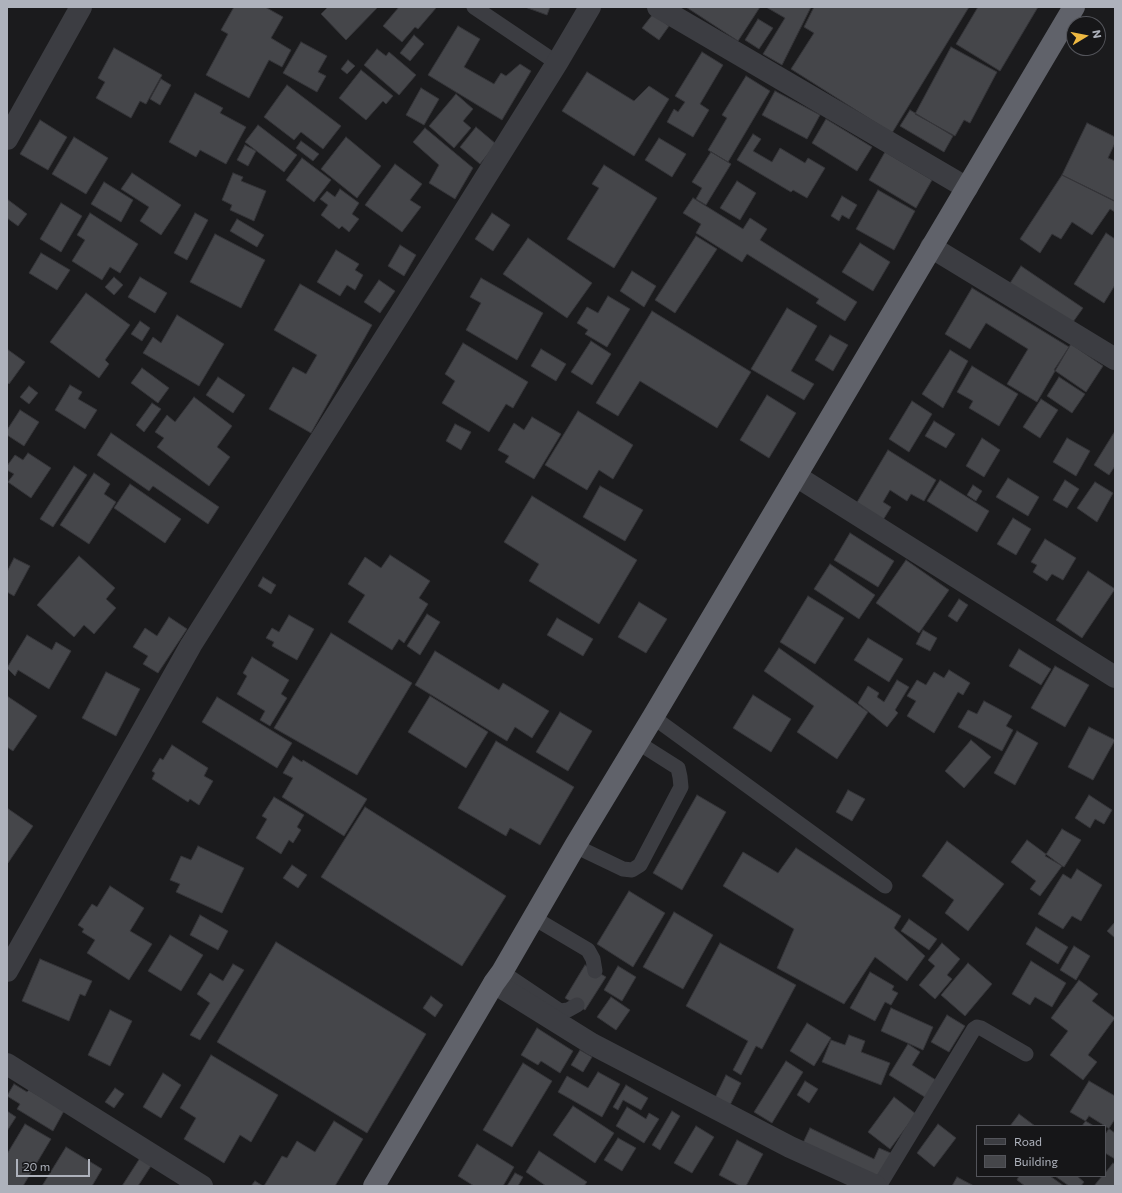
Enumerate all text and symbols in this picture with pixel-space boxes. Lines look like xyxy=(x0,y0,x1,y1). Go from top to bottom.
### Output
north arrow xyxy=(1066,16,1106,56)
text: N xyxy=(1090,29,1104,39)
legend xyxy=(976,1125,1106,1177)
text: Road xyxy=(1014,1134,1042,1148)
scale bar xyxy=(18,1151,92,1177)
text: Building xyxy=(1014,1154,1058,1168)
text: 20 m xyxy=(23,1159,50,1173)

